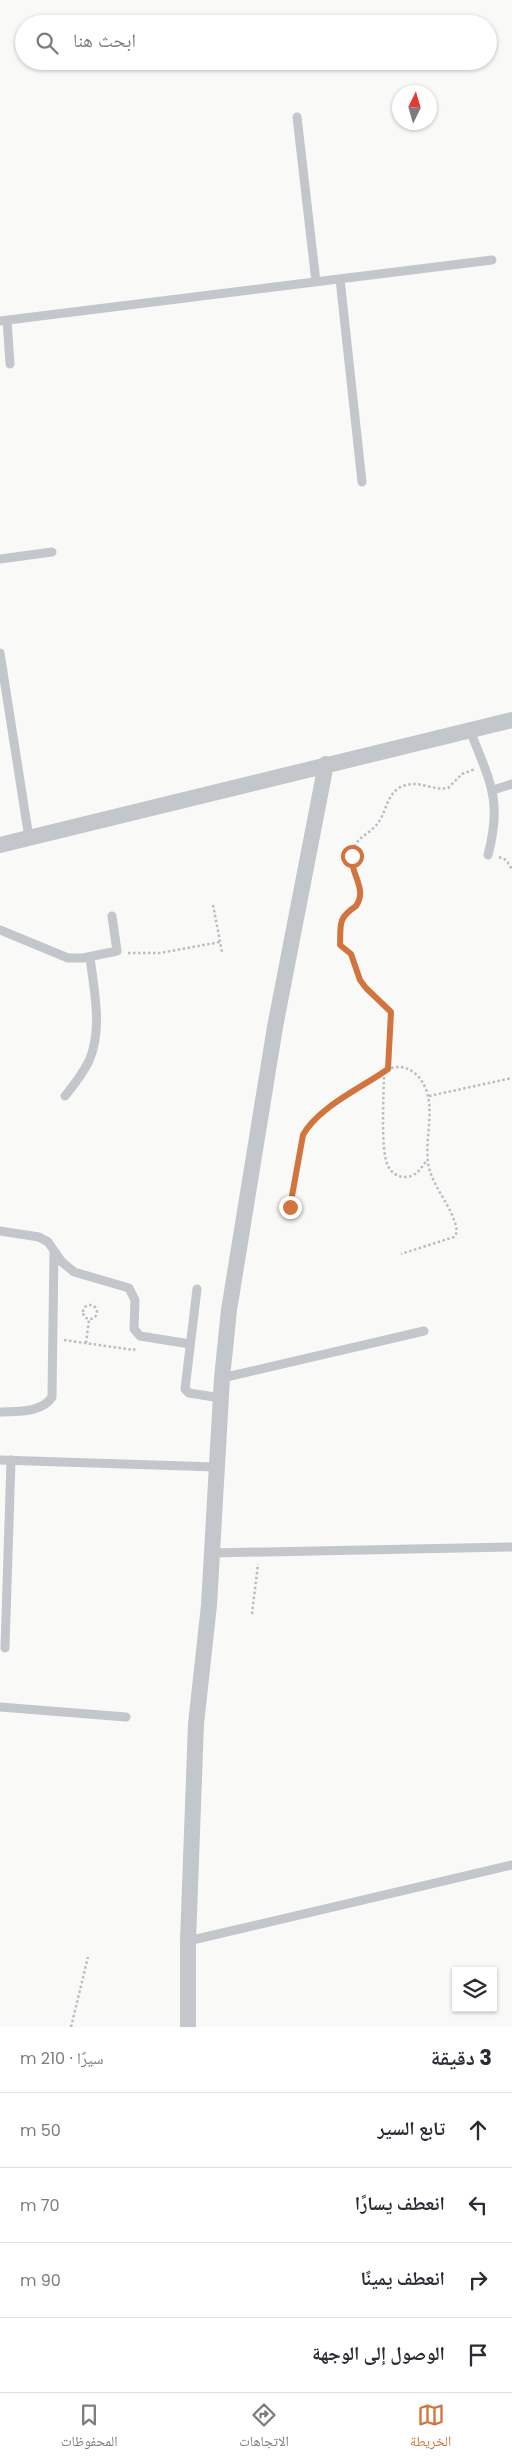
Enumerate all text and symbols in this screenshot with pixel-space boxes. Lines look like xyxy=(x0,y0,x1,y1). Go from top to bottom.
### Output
search box xyxy=(15,15,497,70)
text: ابحث هنا xyxy=(73,27,136,54)
icon: search xyxy=(33,29,61,57)
north arrow xyxy=(392,85,437,130)
route start xyxy=(341,845,364,868)
route end xyxy=(279,1196,302,1219)
map controls xyxy=(452,1967,497,2012)
button: layers xyxy=(452,1967,497,2012)
text: 3 دقيقة xyxy=(431,2043,492,2072)
text: سيرًا · 210 m xyxy=(20,2047,104,2070)
text: تابع السير xyxy=(378,2115,445,2142)
icon: ahead xyxy=(464,2116,492,2144)
text: 50 m xyxy=(20,2119,61,2142)
text: انعطف يسارًا xyxy=(355,2190,445,2217)
icon: left xyxy=(464,2191,492,2219)
text: 70 m xyxy=(20,2194,60,2217)
text: انعطف يمينًا xyxy=(360,2265,445,2292)
icon: right xyxy=(464,2266,492,2294)
text: 90 m xyxy=(20,2269,61,2292)
text: الوصول إلى الوجهة xyxy=(312,2340,445,2367)
icon: arrive xyxy=(464,2341,492,2369)
tab: المحفوظات xyxy=(61,2401,118,2455)
tab: الاتجاهات xyxy=(239,2401,289,2455)
tab: الخريطة xyxy=(410,2401,451,2455)

